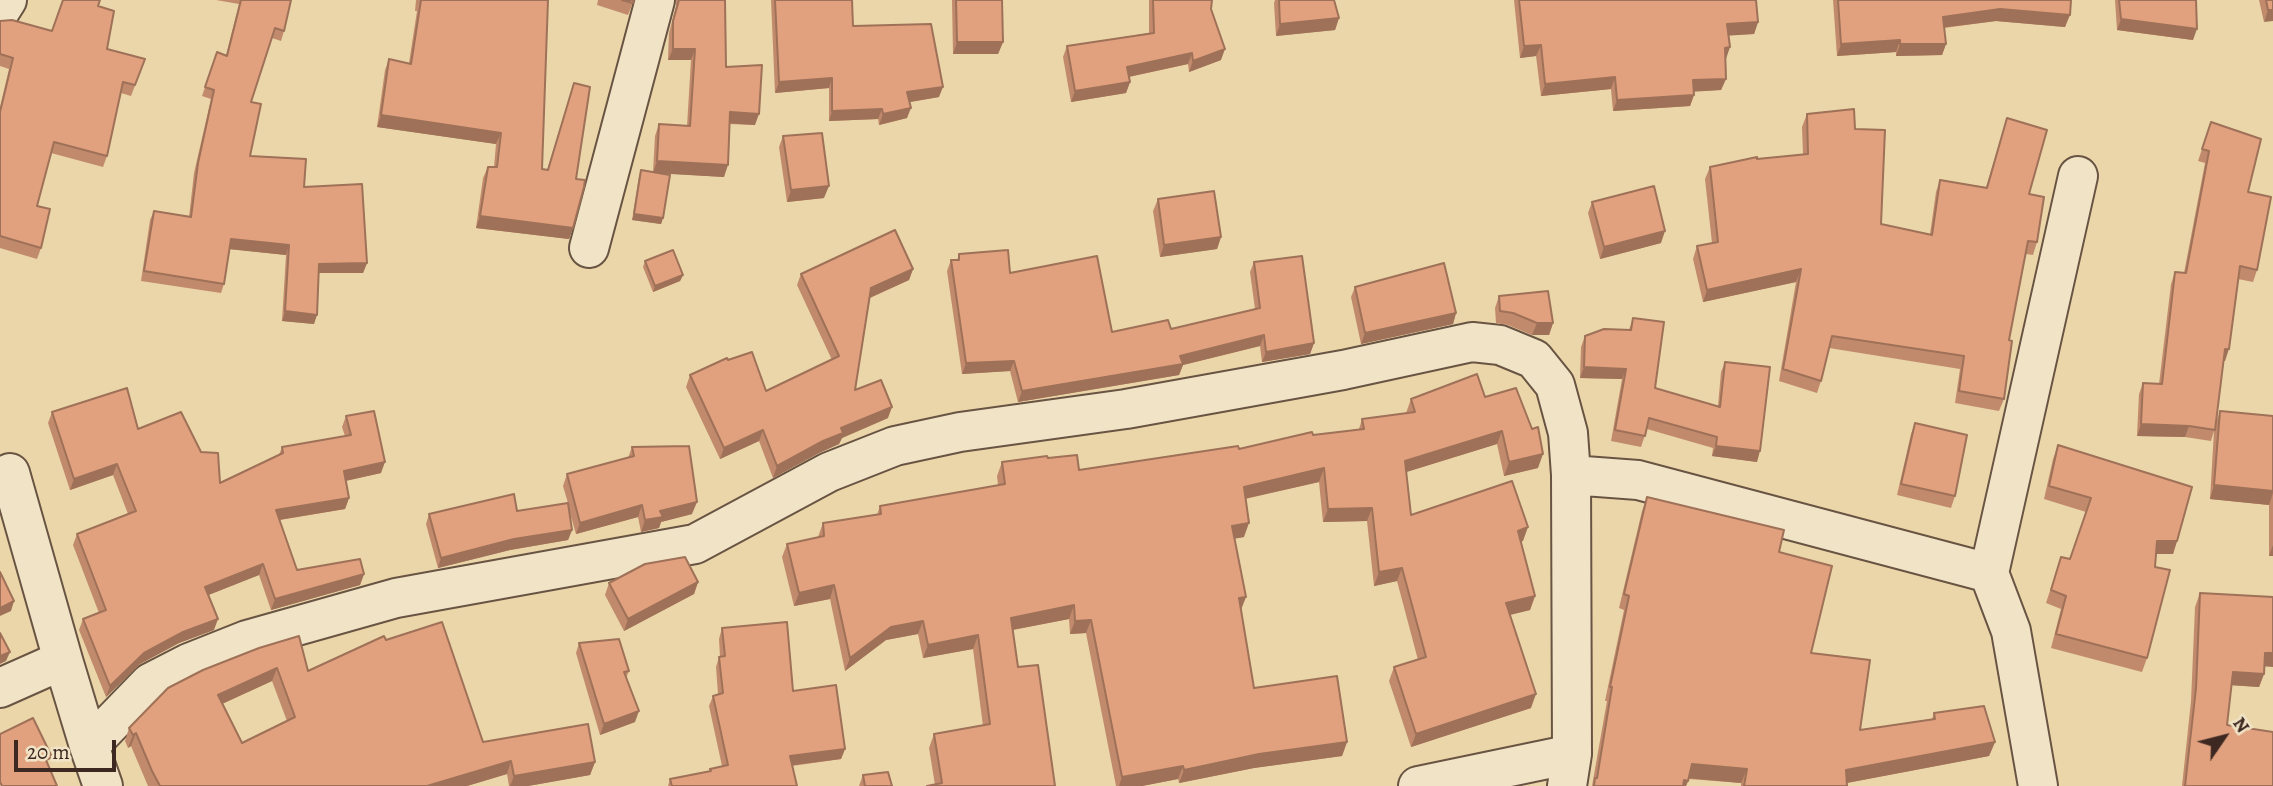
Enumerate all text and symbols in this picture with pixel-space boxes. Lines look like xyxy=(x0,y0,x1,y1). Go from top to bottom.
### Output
north arrow xyxy=(2189,702,2259,772)
text: N xyxy=(2227,712,2256,738)
scale bar xyxy=(18,726,119,770)
text: 20 m xyxy=(27,738,70,766)

